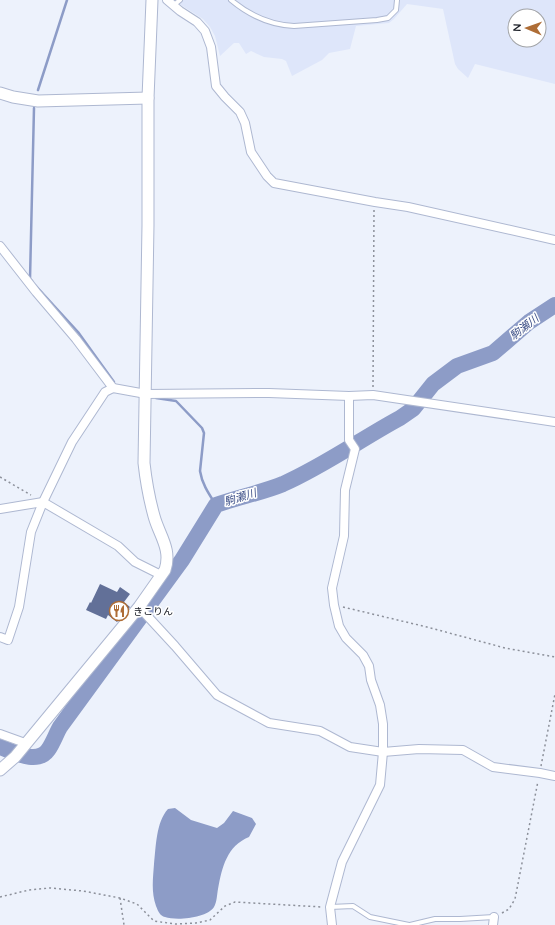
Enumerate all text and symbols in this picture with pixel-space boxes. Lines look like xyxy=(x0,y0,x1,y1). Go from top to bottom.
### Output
north arrow xyxy=(507,8,547,48)
text: N xyxy=(510,23,524,32)
water label: 駒瀬川 xyxy=(507,311,542,343)
water label: 駒瀬川 xyxy=(222,485,259,509)
restaurant icon: きこりん xyxy=(108,600,130,622)
place label: きこりん xyxy=(133,605,173,618)

